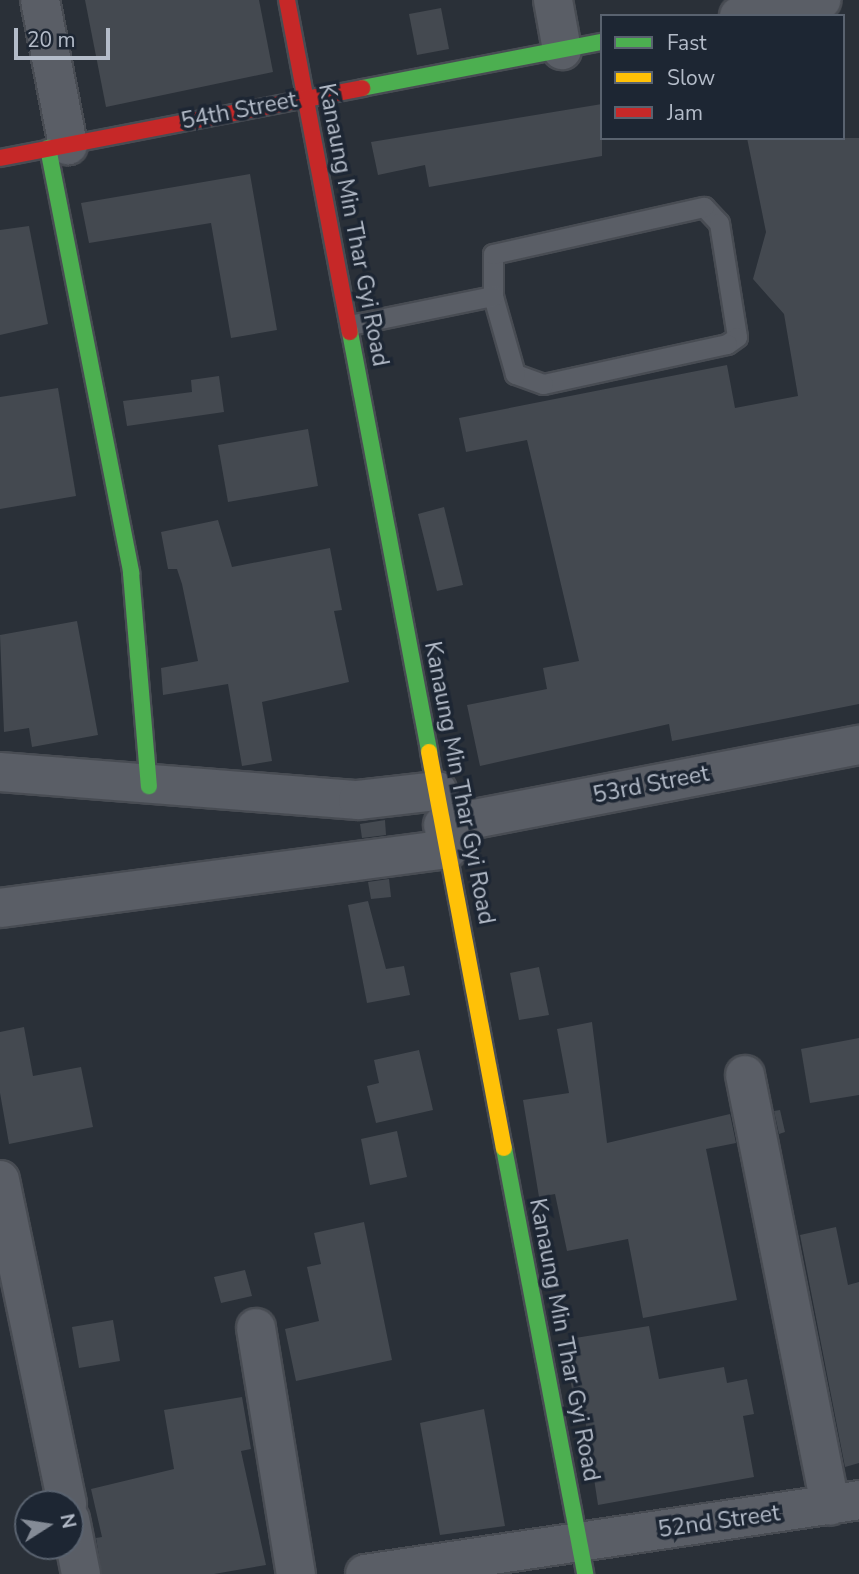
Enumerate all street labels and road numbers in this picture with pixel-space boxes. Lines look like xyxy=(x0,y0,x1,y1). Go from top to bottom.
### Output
street label: Kanaung Min Thar Gyi Road xyxy=(312,81,394,369)
street label: 54th Street xyxy=(179,86,299,136)
street label: Kanaung Min Thar Gyi Road xyxy=(418,639,500,927)
street label: 53rd Street xyxy=(591,760,711,810)
street label: Kanaung Min Thar Gyi Road xyxy=(523,1196,605,1484)
street label: 52nd Street xyxy=(656,1500,782,1544)

